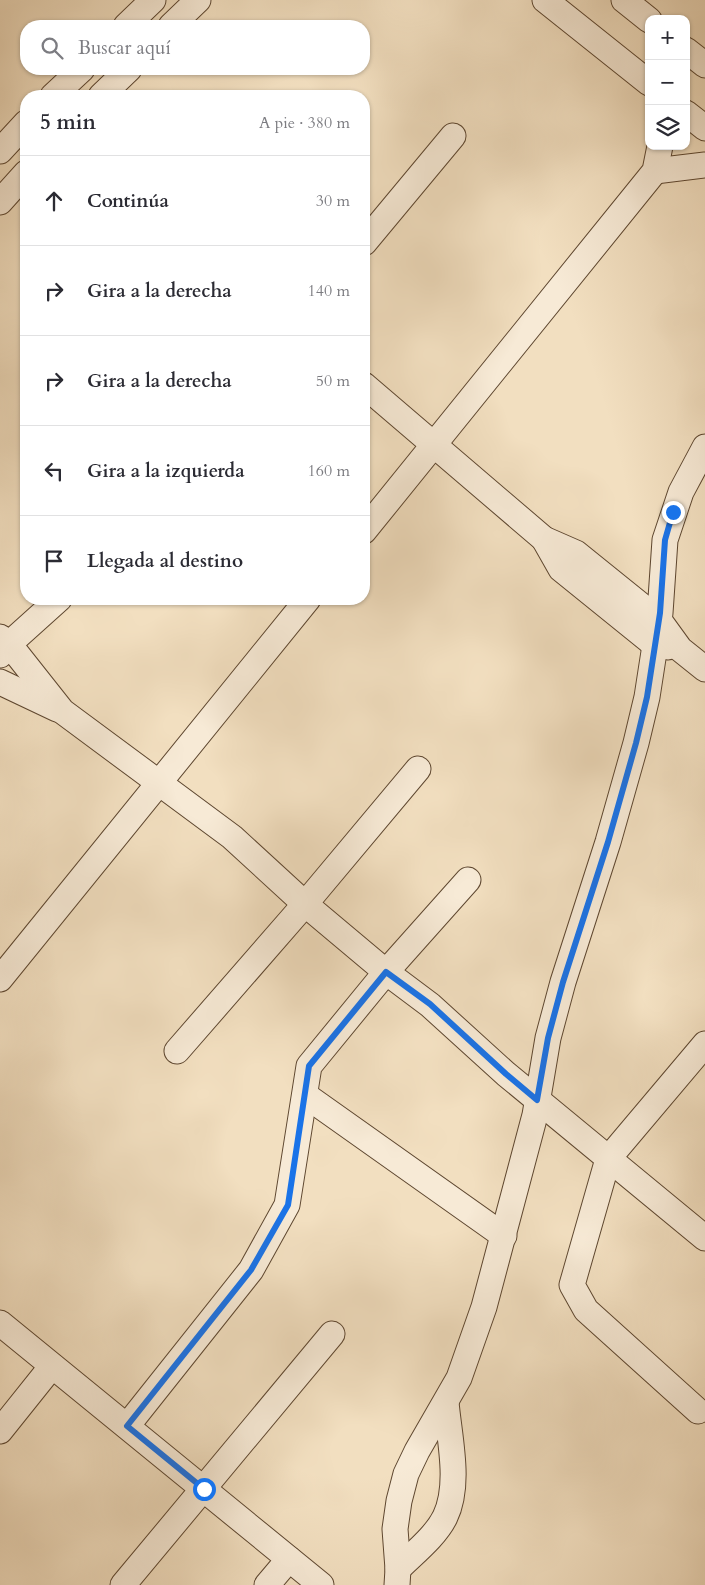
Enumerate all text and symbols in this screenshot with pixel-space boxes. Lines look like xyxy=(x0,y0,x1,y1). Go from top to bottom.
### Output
map controls xyxy=(645,15,690,150)
button: + xyxy=(645,15,690,60)
search box xyxy=(20,20,370,75)
icon: search xyxy=(38,34,66,62)
text: Buscar aquí xyxy=(78,35,171,61)
button: − xyxy=(645,60,690,105)
button: layers xyxy=(645,105,690,150)
text: 5 min xyxy=(40,108,96,137)
text: A pie · 380 m xyxy=(259,112,350,134)
icon: ahead xyxy=(40,187,68,215)
text: Continúa xyxy=(87,188,169,214)
text: 30 m xyxy=(316,190,350,212)
icon: right xyxy=(40,277,68,305)
text: Gira a la derecha xyxy=(87,278,232,304)
text: 140 m xyxy=(308,280,350,302)
icon: right xyxy=(40,367,68,395)
text: Gira a la derecha xyxy=(87,368,232,394)
text: 50 m xyxy=(316,370,350,392)
icon: left xyxy=(40,457,68,485)
text: Gira a la izquierda xyxy=(87,458,245,484)
text: 160 m xyxy=(308,460,350,482)
route end xyxy=(662,501,685,524)
icon: arrive xyxy=(40,547,68,575)
text: Llegada al destino xyxy=(87,548,243,574)
route start xyxy=(193,1478,216,1501)

